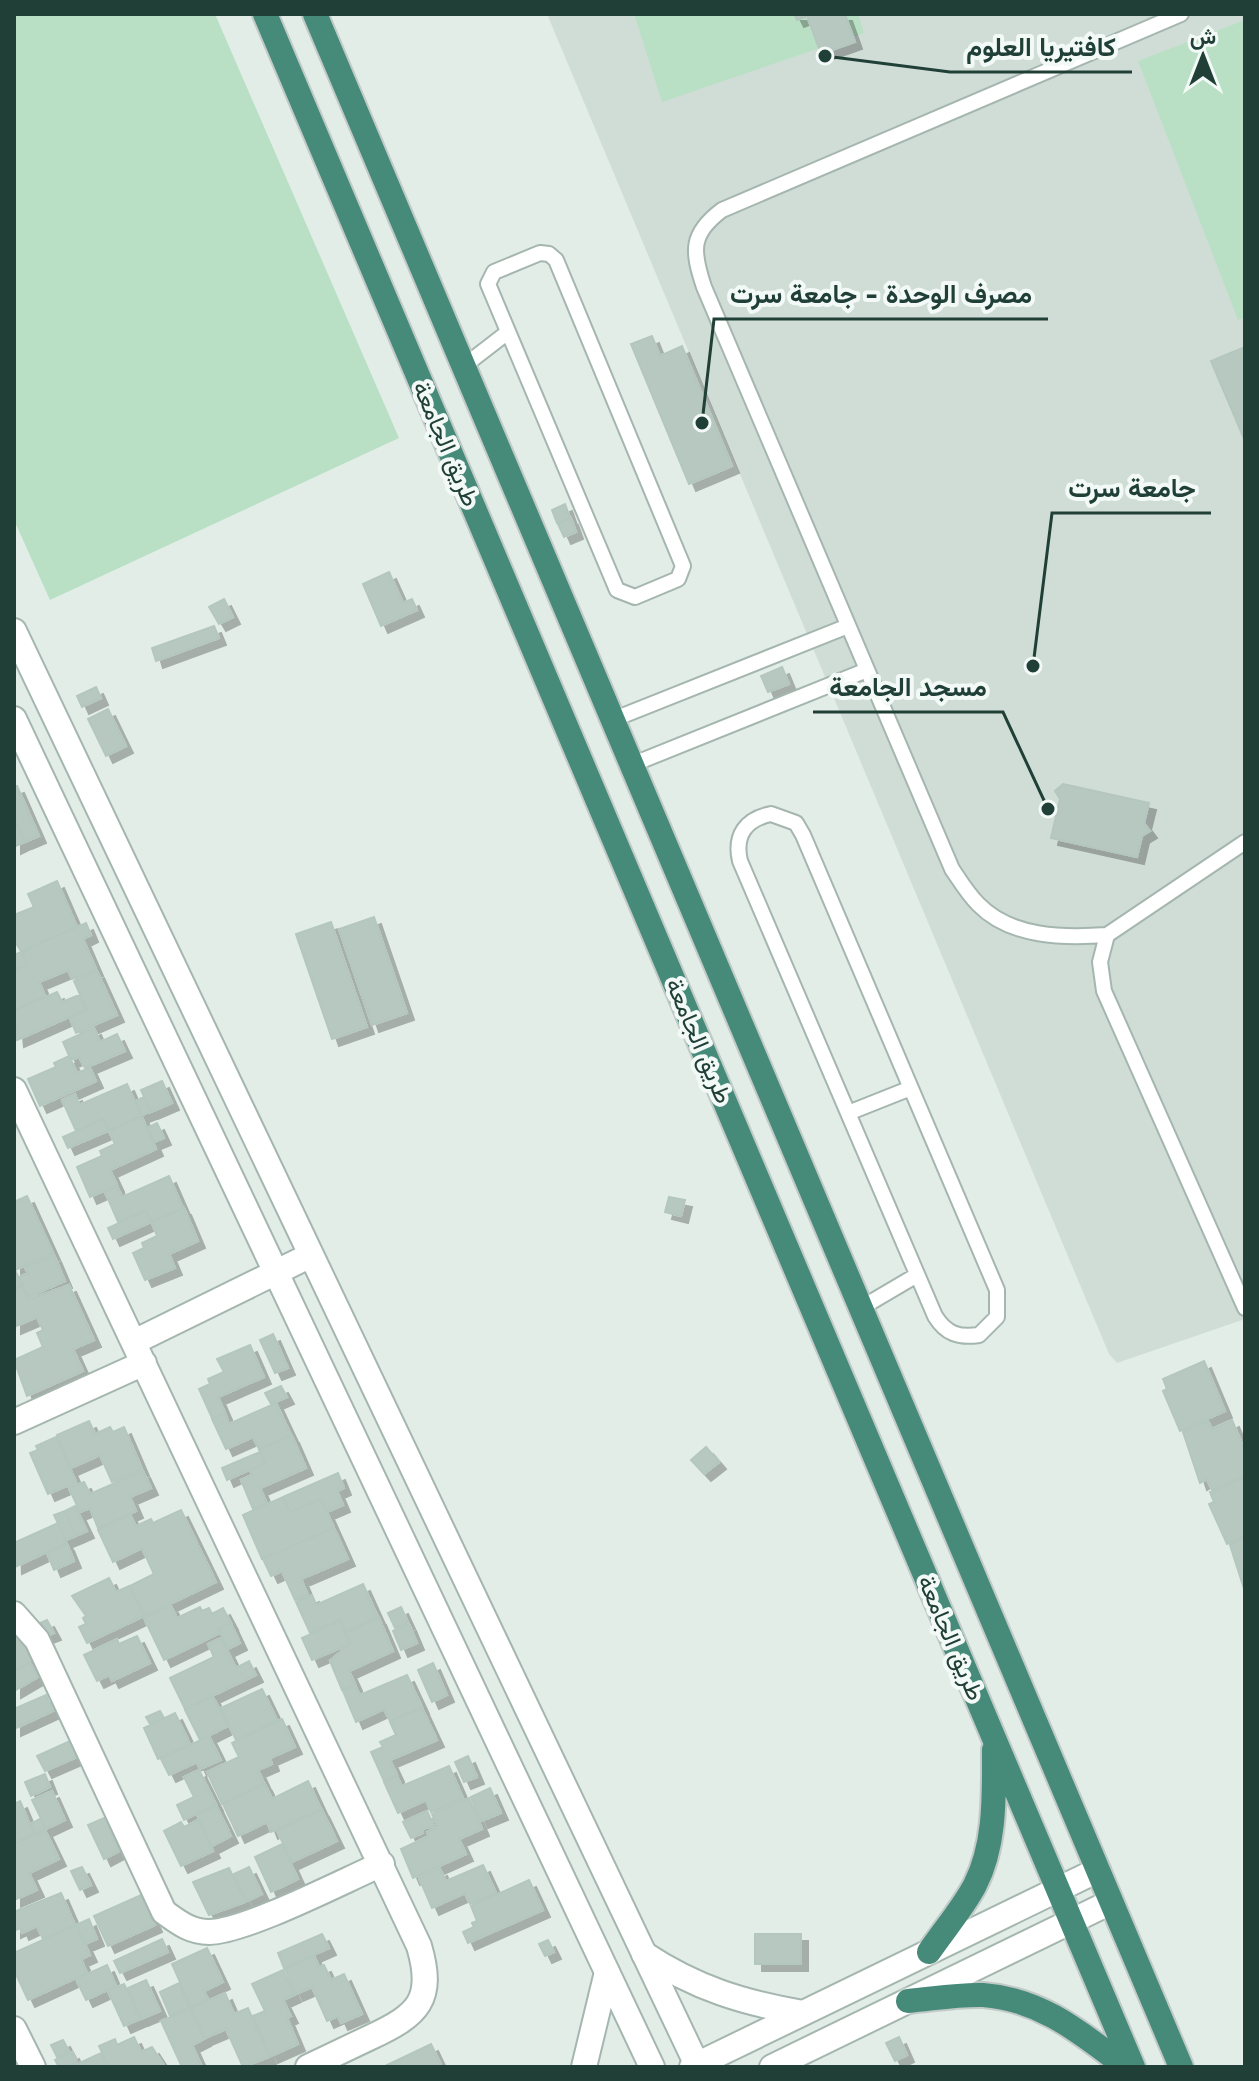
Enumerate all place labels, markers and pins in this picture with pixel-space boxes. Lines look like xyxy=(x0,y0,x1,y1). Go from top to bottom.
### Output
callout: كافتيريا العلوم xyxy=(950,22,1132,72)
callout: مصرف الوحدة - جامعة سرت xyxy=(714,269,1048,319)
callout: جامعة سرت xyxy=(1052,463,1211,513)
callout: مسجد الجامعة xyxy=(813,662,1003,712)

